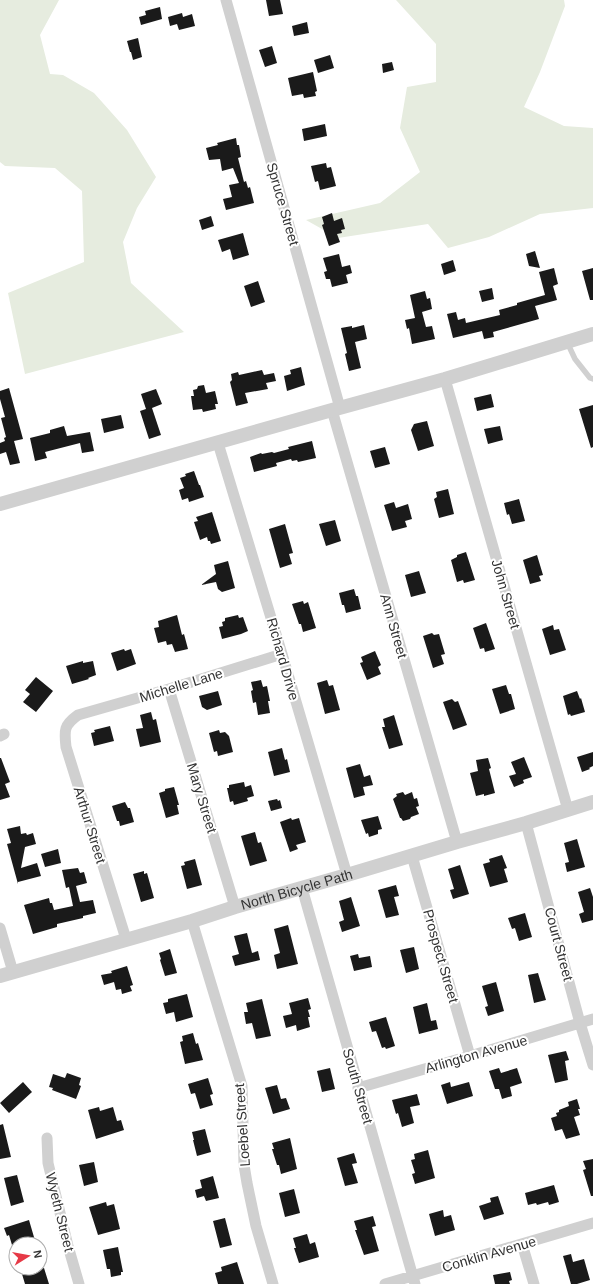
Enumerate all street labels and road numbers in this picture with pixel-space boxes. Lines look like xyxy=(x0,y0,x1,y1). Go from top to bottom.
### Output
street label: Spruce Street xyxy=(264,161,303,247)
street label: John Street xyxy=(488,557,524,631)
street label: Ann Street xyxy=(377,592,411,660)
street label: Richard Drive xyxy=(264,616,302,702)
street label: Michelle Lane xyxy=(137,665,225,705)
street label: Mary Street xyxy=(184,761,220,835)
street label: Arthur Street xyxy=(71,785,109,865)
street label: North Bicycle Path xyxy=(239,866,354,913)
street label: Court Street xyxy=(542,905,577,983)
street label: Prospect Street xyxy=(420,907,462,1005)
street label: Arlington Avenue xyxy=(423,1032,529,1076)
street label: South Street xyxy=(340,1046,376,1126)
street label: Loebel Street xyxy=(231,1083,253,1167)
street label: Wyeth Street xyxy=(42,1171,78,1253)
street label: Conklin Avenue xyxy=(440,1233,538,1275)

